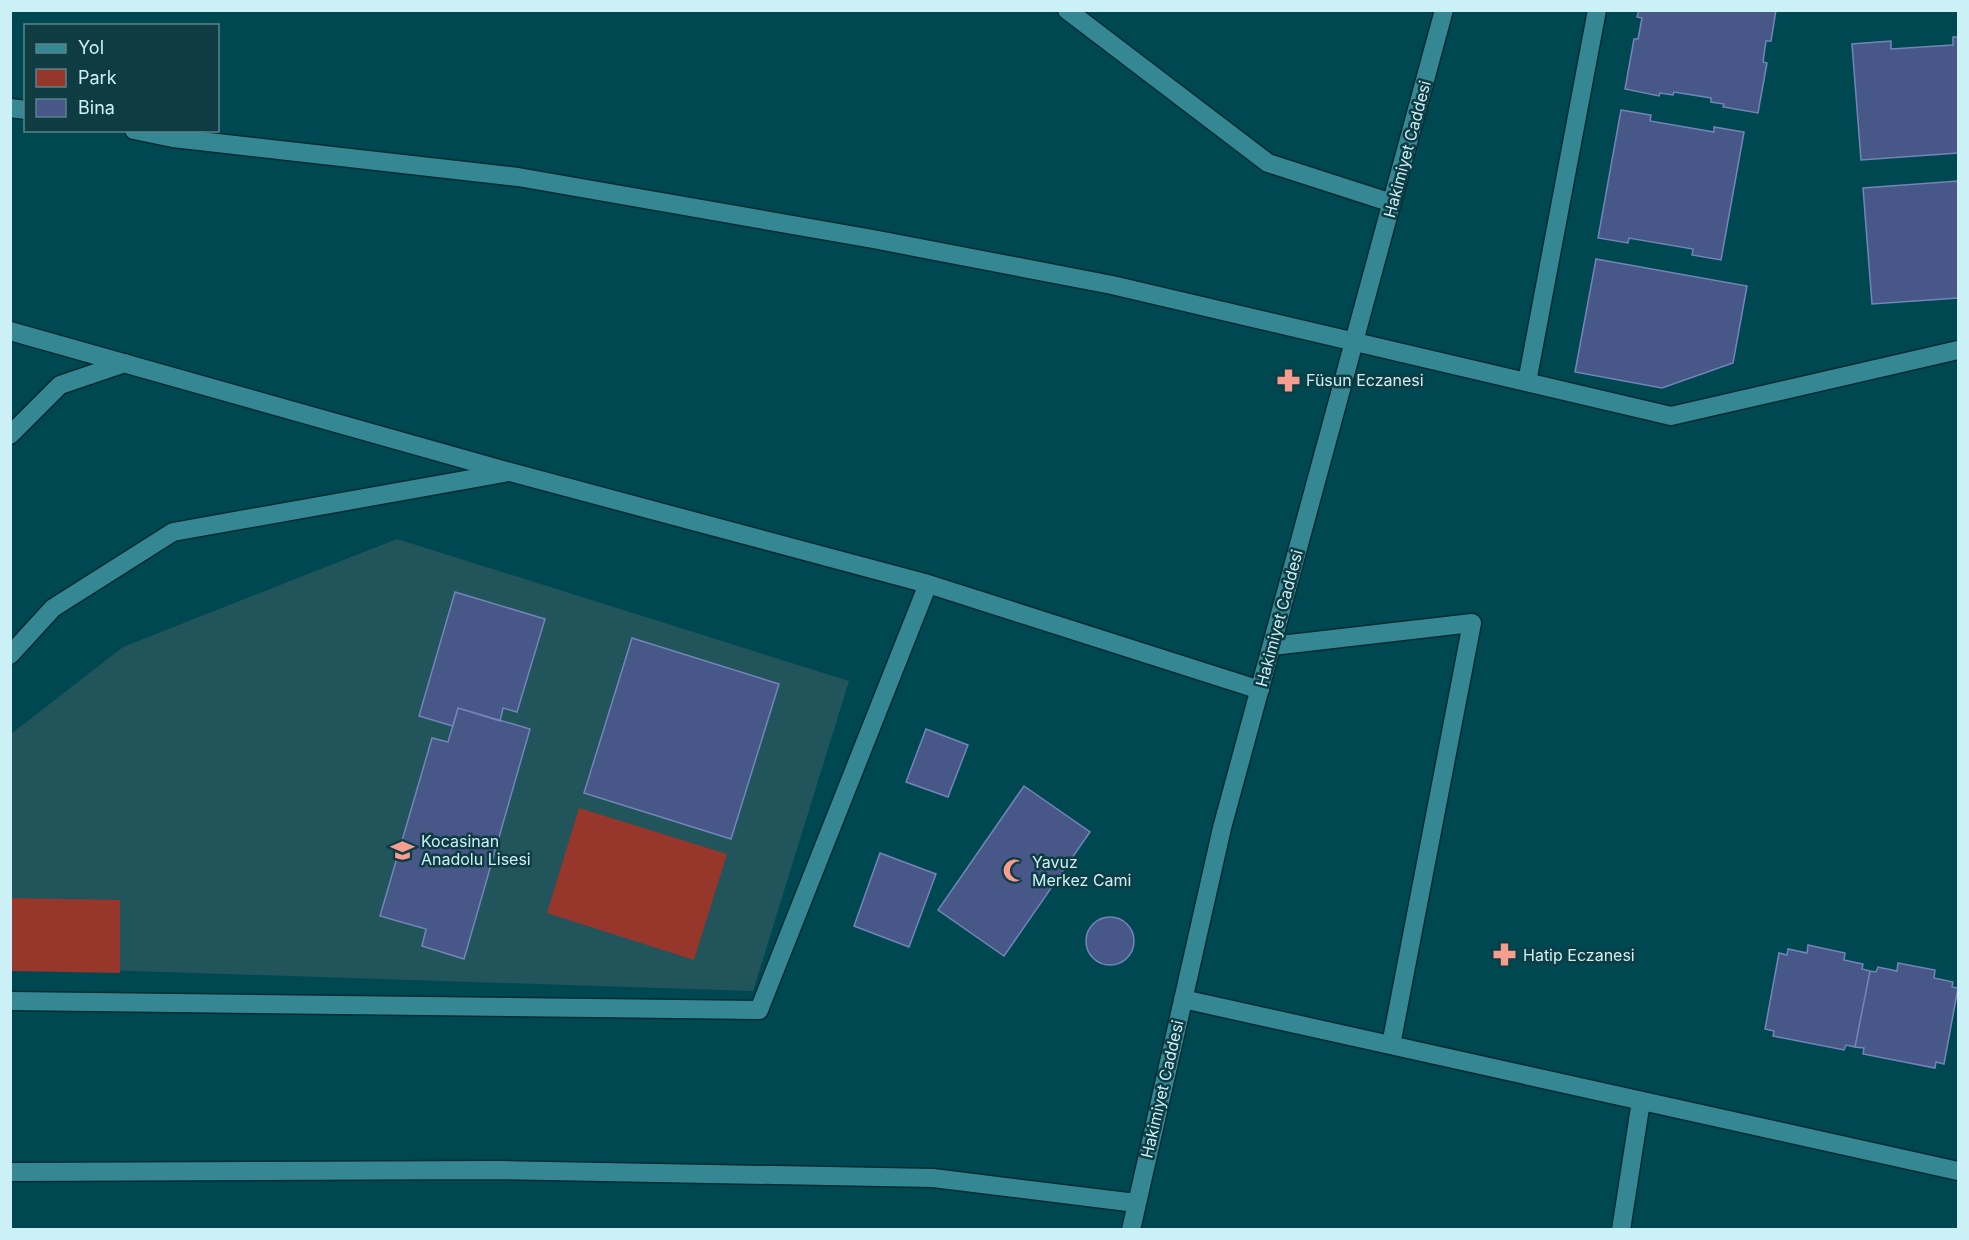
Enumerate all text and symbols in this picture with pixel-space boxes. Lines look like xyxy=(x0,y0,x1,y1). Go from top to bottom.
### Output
legend xyxy=(24,24,219,132)
text: Yol xyxy=(78,37,104,58)
text: Park xyxy=(78,67,117,88)
street label: Hakimiyet Caddesi xyxy=(1379,78,1435,220)
text: Bina xyxy=(78,97,115,118)
pharmacy icon: Füsun Eczanesi xyxy=(1275,367,1301,393)
place label: Füsun Eczanesi xyxy=(1306,370,1424,390)
street label: Hakimiyet Caddesi xyxy=(1251,547,1307,689)
place label: Kocasinan Anadolu Lisesi xyxy=(421,831,531,869)
school or university icon: Kocasinan Anadolu Lisesi xyxy=(390,837,416,863)
place label: Yavuz Merkez Cami xyxy=(1032,852,1131,890)
mosque icon: Yavuz Merkez Cami xyxy=(1001,858,1027,884)
pharmacy icon: Hatip Eczanesi xyxy=(1492,942,1518,968)
place label: Hatip Eczanesi xyxy=(1523,945,1635,965)
street label: Hakimiyet Caddesi xyxy=(1136,1018,1188,1160)

